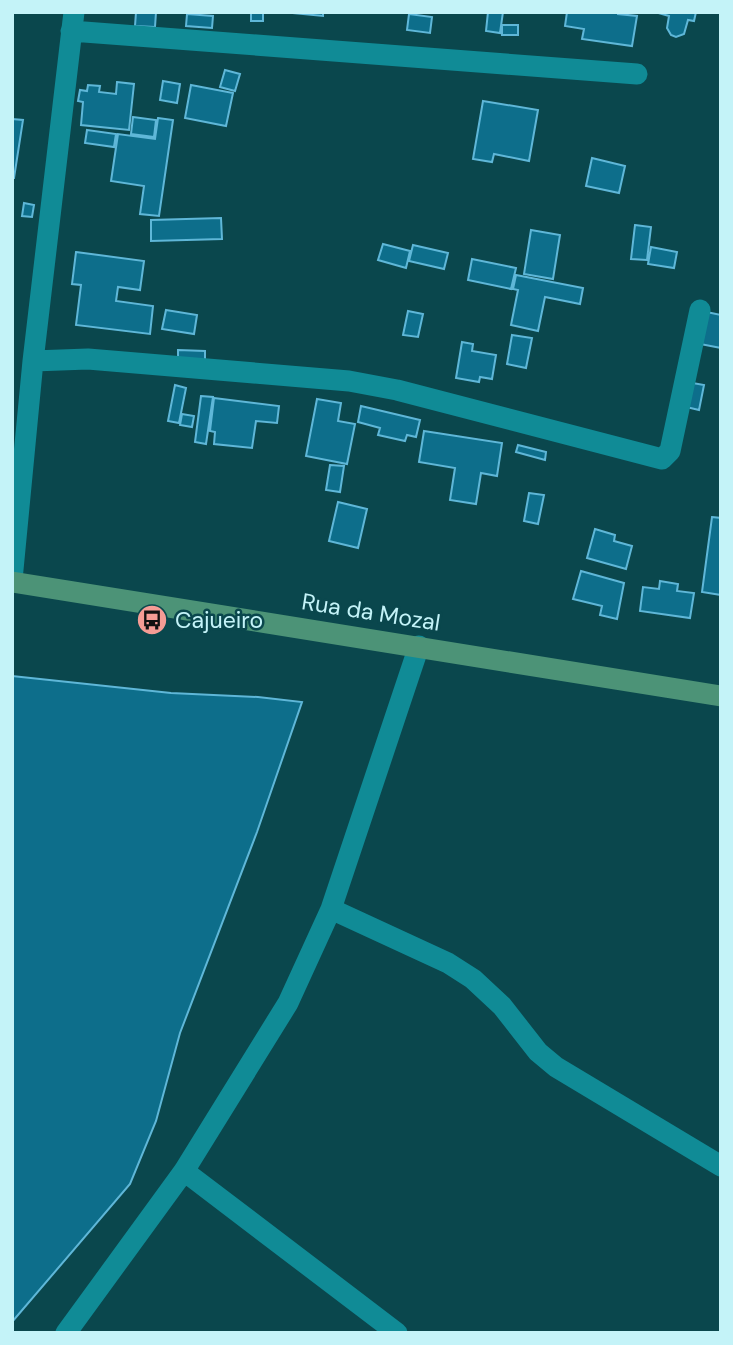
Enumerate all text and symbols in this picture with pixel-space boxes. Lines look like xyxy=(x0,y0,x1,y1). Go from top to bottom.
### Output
street label: Rua da Mozal xyxy=(300,586,442,638)
bus stop icon: Cajueiro xyxy=(135,603,169,637)
place label: Cajueiro xyxy=(175,605,263,635)

